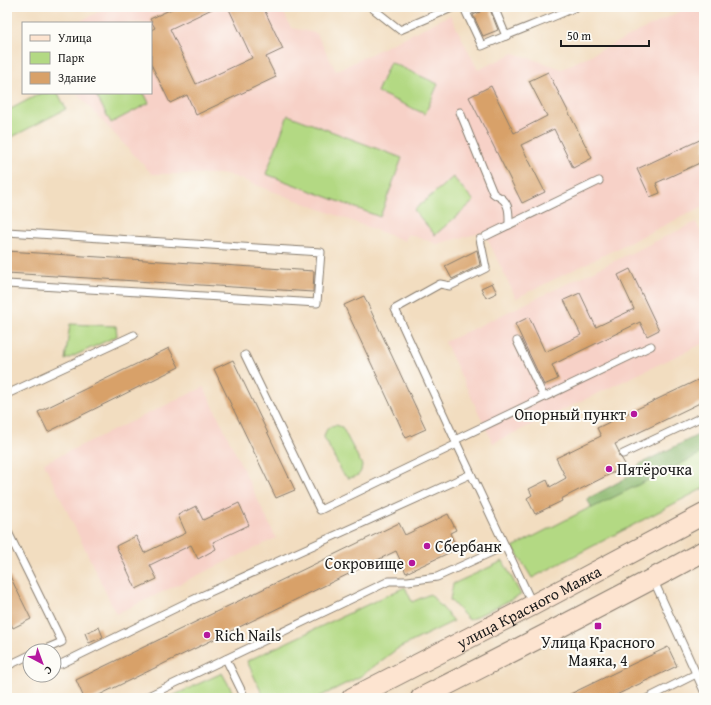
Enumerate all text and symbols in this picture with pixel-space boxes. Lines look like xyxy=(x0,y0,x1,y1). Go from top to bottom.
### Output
legend xyxy=(22,22,152,94)
scale bar xyxy=(561,22,649,48)
text: 50 m xyxy=(567,27,591,44)
text: Улица xyxy=(58,29,92,46)
text: Парк xyxy=(58,49,85,66)
text: Здание xyxy=(58,69,97,86)
place label: Опорный пункт xyxy=(514,402,626,426)
marker: Опорный пункт xyxy=(629,409,639,419)
place label: Пятёрочка xyxy=(617,457,692,481)
marker: Пятёрочка xyxy=(604,464,614,474)
place label: Сбербанк xyxy=(435,534,502,558)
marker: Сбербанк xyxy=(422,541,432,551)
place label: Сокровище xyxy=(325,551,404,575)
marker: Сокровище xyxy=(407,558,417,568)
street label: улица Красного Маяка xyxy=(451,559,606,655)
marker: Улица Красного Маяка, 4 xyxy=(593,621,603,631)
place label: Rich Nails xyxy=(215,623,281,647)
marker: Rich Nails xyxy=(202,630,212,640)
place label: Улица Красного Маяка, 4 xyxy=(541,630,655,672)
north arrow xyxy=(22,643,62,683)
text: С xyxy=(41,662,56,679)

